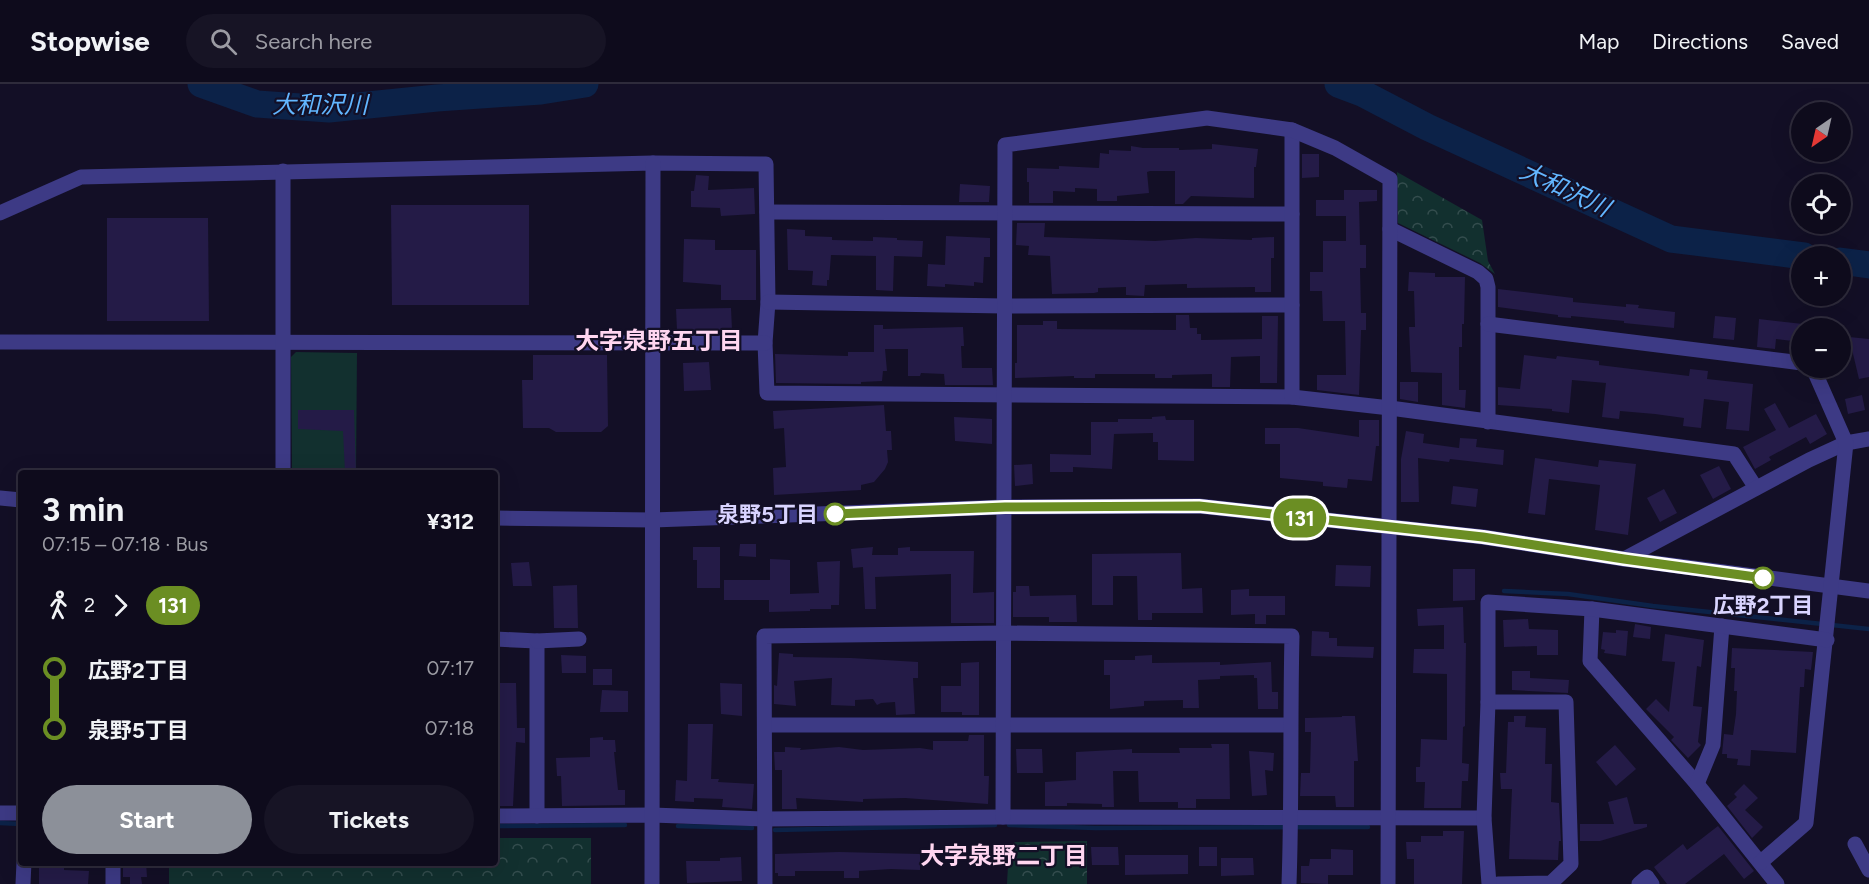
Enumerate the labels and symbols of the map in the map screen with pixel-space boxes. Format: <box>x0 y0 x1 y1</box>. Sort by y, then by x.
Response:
water label: 大和沢川 <box>272 90 371 119</box>
north arrow <box>1791 102 1851 162</box>
water label: 大和沢川 <box>1515 156 1617 224</box>
district label: 大字泉野五丁目 <box>575 326 743 355</box>
line badge: 131 <box>1266 498 1334 538</box>
place label: 泉野5丁目 <box>717 501 818 528</box>
marker: 泉野5丁目 <box>824 503 846 525</box>
marker: 広野2丁目 <box>1752 567 1774 589</box>
place label: 広野2丁目 <box>1713 592 1813 619</box>
district label: 大字泉野二丁目 <box>920 841 1088 870</box>

